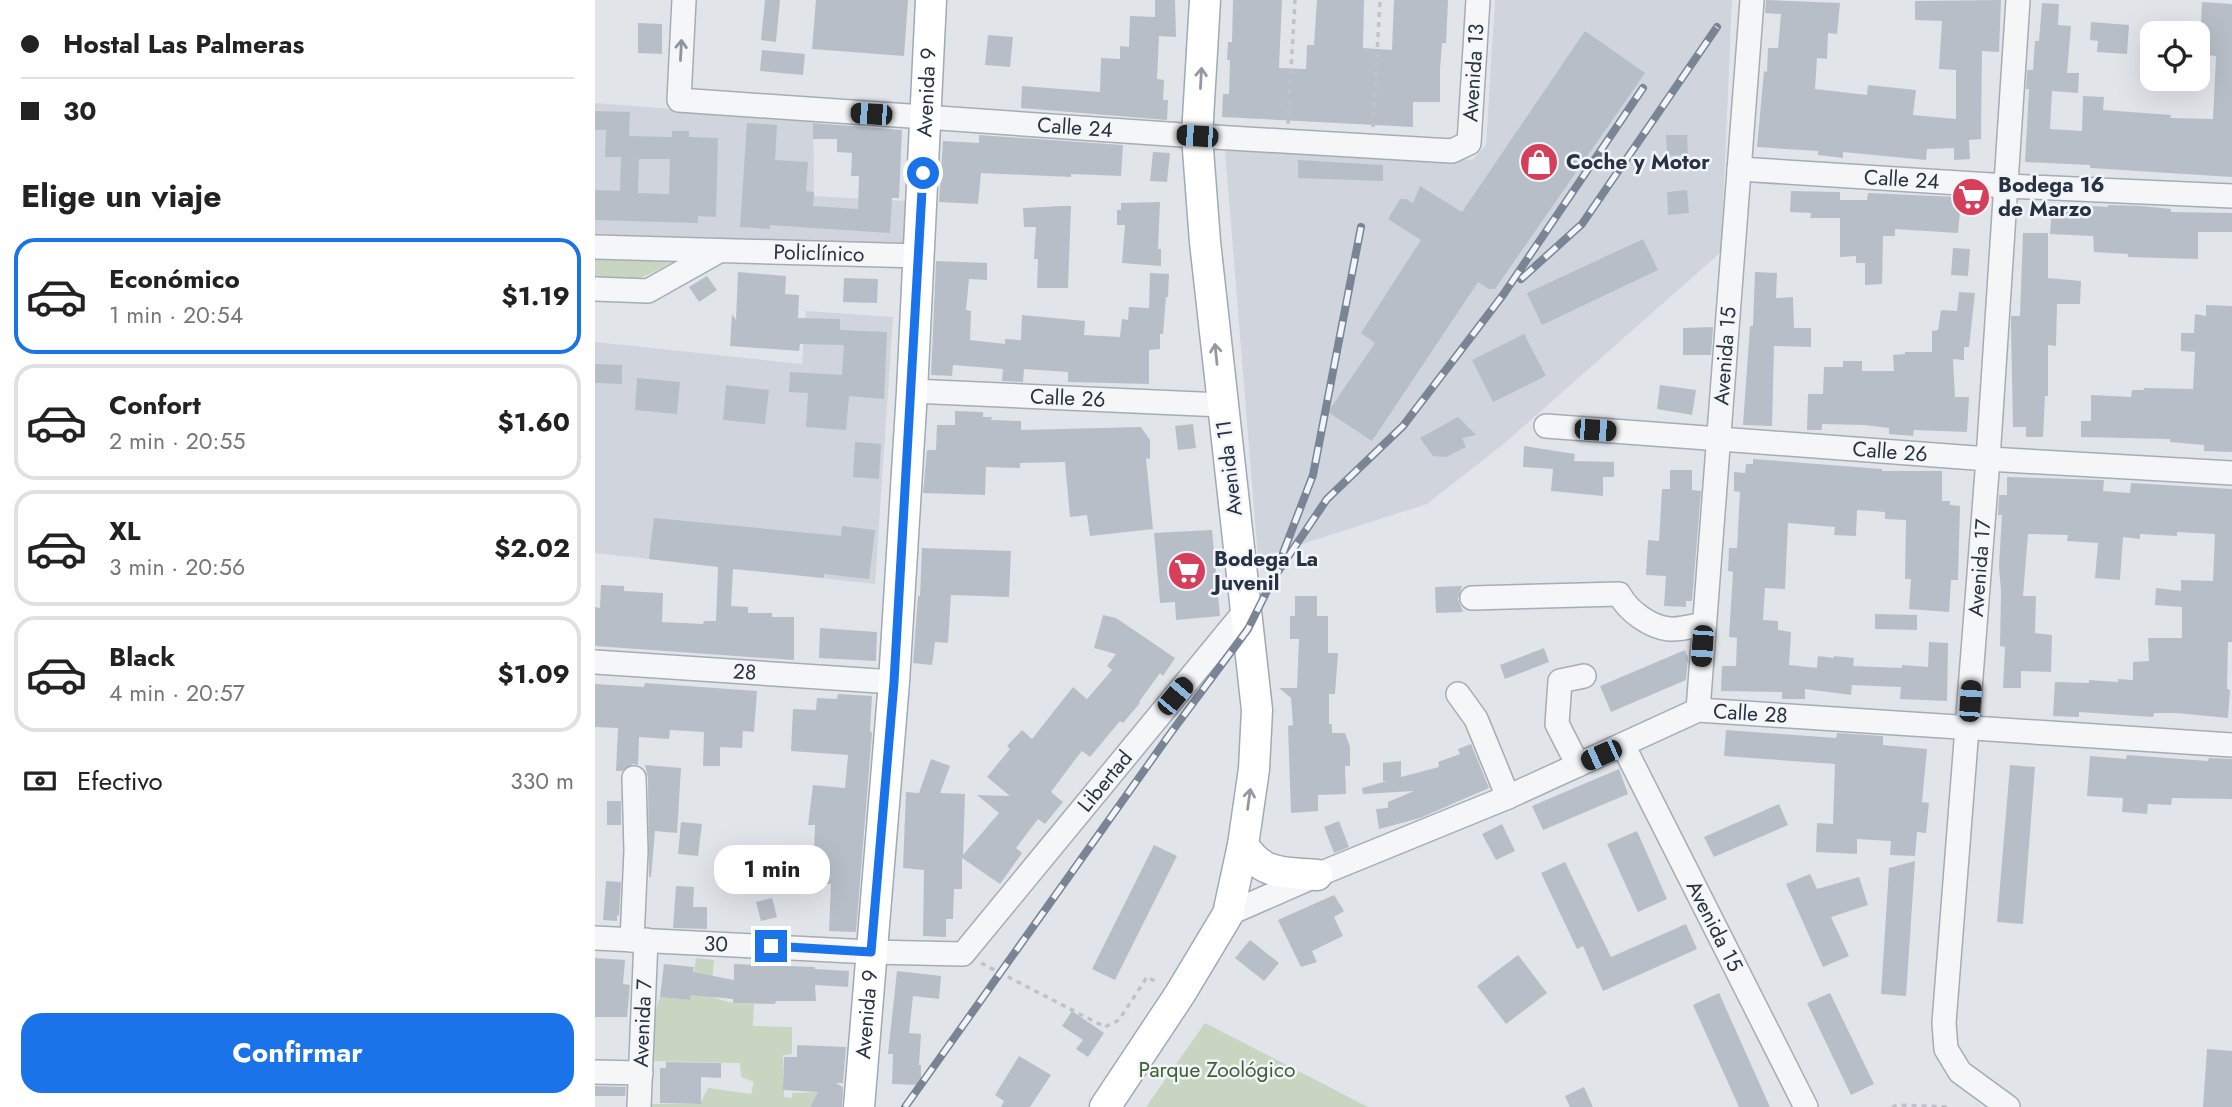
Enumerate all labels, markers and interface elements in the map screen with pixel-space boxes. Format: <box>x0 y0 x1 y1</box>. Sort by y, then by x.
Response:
map controls <box>2140 21 2210 91</box>
button: locate <box>2140 21 2210 91</box>
street label: Avenida 13 <box>1455 23 1491 123</box>
text: Hostal Las Palmeras <box>63 25 304 63</box>
one-way arrow <box>675 39 688 62</box>
street label: Avenida 9 <box>909 47 944 138</box>
one-way arrow <box>1194 67 1207 90</box>
text: 30 <box>63 92 96 130</box>
car <box>850 102 893 126</box>
street label: Calle 24 <box>1036 110 1114 145</box>
car <box>1176 124 1219 148</box>
shop icon: Coche y Motor <box>1518 141 1560 183</box>
place label: Coche y Motor <box>1566 147 1710 177</box>
route start <box>907 157 939 189</box>
street label: Calle 24 <box>1863 162 1940 197</box>
place label: Bodega 16 de Marzo <box>1998 170 2105 224</box>
text: Elige un viaje <box>21 173 222 219</box>
supermarket icon: Bodega 16 de Marzo <box>1950 176 1992 218</box>
street label: Policlínico <box>773 237 865 269</box>
text: Económico <box>109 260 240 298</box>
icon: car <box>25 265 88 328</box>
text: $1.19 <box>502 277 570 315</box>
text: 1 min · 20:54 <box>109 298 243 332</box>
street label: Avenida 15 <box>1706 306 1744 406</box>
one-way arrow <box>1210 343 1223 366</box>
street label: Calle 26 <box>1030 381 1106 415</box>
text: Confort <box>109 386 201 424</box>
icon: car <box>25 391 88 454</box>
text: $1.60 <box>498 403 570 441</box>
street label: Avenida 11 <box>1208 418 1250 518</box>
car <box>1574 418 1617 442</box>
text: 2 min · 20:55 <box>109 424 245 458</box>
street label: Calle 26 <box>1851 434 1929 469</box>
text: XL <box>109 512 141 550</box>
icon: car <box>25 517 88 580</box>
street label: Avenida 17 <box>1961 518 1998 618</box>
text: $2.02 <box>494 529 570 567</box>
place label: Bodega La Juvenil <box>1210 544 1318 598</box>
text: 3 min · 20:56 <box>109 550 245 584</box>
supermarket icon: Bodega La Juvenil <box>1166 550 1208 592</box>
car <box>1691 624 1714 668</box>
text: Black <box>109 638 175 676</box>
icon: car <box>25 643 88 706</box>
text: $1.09 <box>498 655 570 693</box>
street label: 28 <box>732 656 757 688</box>
car <box>1154 673 1197 719</box>
text: 4 min · 20:57 <box>109 676 245 710</box>
car <box>1959 679 1982 723</box>
street label: Calle 28 <box>1712 696 1789 731</box>
car <box>1578 737 1625 773</box>
street label: Libertad <box>1071 744 1140 819</box>
icon: cash <box>21 762 59 800</box>
text: Efectivo <box>77 762 163 800</box>
text: 330 m <box>510 764 574 798</box>
one-way arrow <box>1243 788 1256 811</box>
callout: 1 min <box>713 844 829 894</box>
text: 1 min <box>743 852 801 886</box>
street label: Avenida 15 <box>1679 875 1750 977</box>
street label: 30 <box>703 929 729 960</box>
route end <box>755 930 787 962</box>
street label: Avenida 9 <box>848 968 885 1060</box>
street label: Avenida 7 <box>626 978 659 1068</box>
button: Confirmar <box>21 1013 574 1093</box>
park label: Parque Zoológico <box>1139 1055 1295 1085</box>

